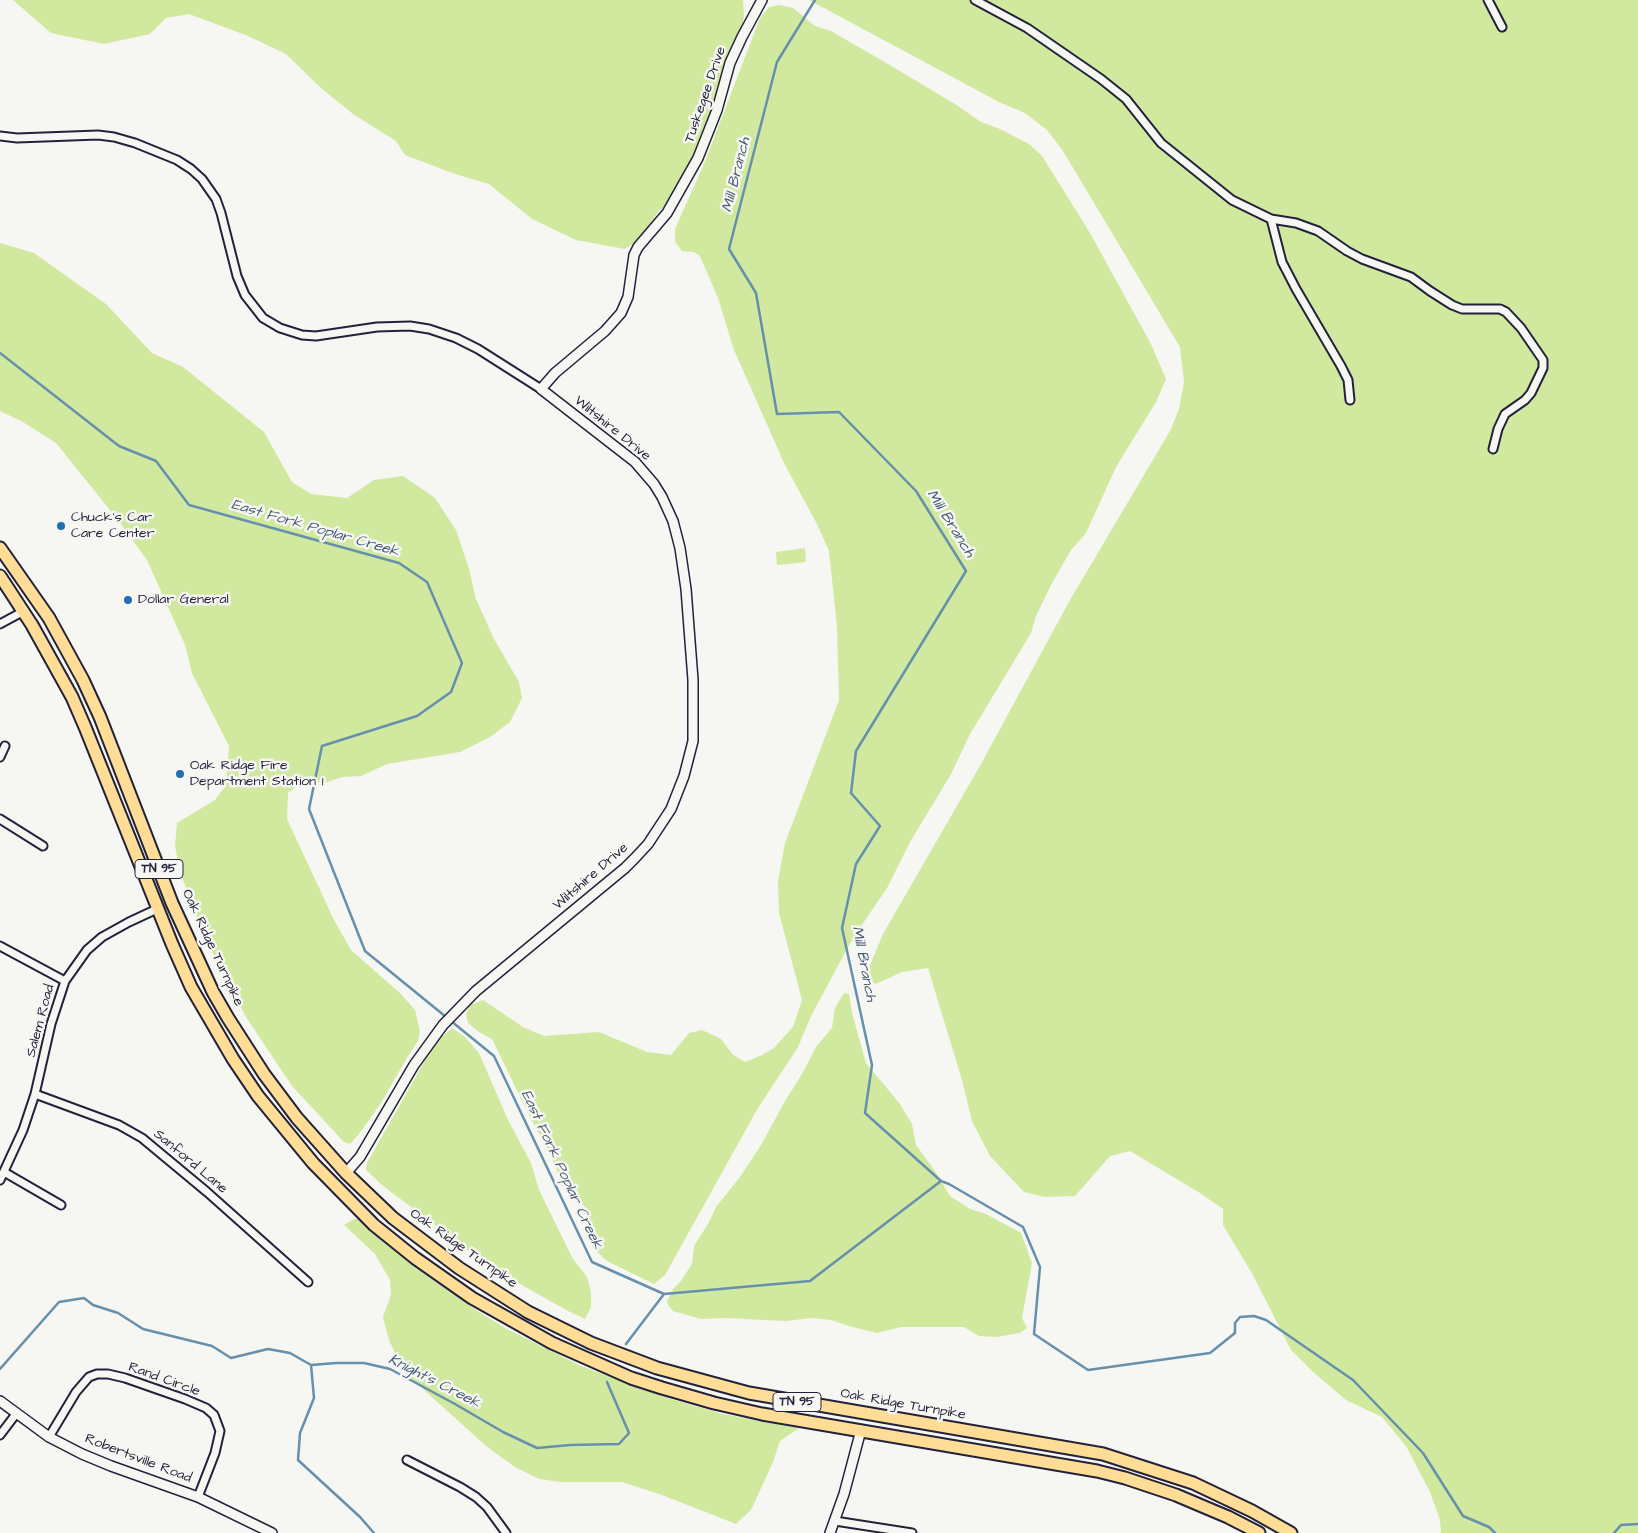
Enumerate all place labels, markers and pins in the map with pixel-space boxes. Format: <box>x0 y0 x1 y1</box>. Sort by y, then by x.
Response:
place label: Chuck's Car Care Center <box>71 510 154 542</box>
marker: Chuck's Car Care Center <box>55 520 67 532</box>
place label: Dollar General <box>138 592 229 608</box>
marker: Dollar General <box>122 594 134 606</box>
place label: Oak Ridge Fire Department Station 1 <box>190 758 324 790</box>
marker: Oak Ridge Fire Department Station 1 <box>174 768 186 780</box>

